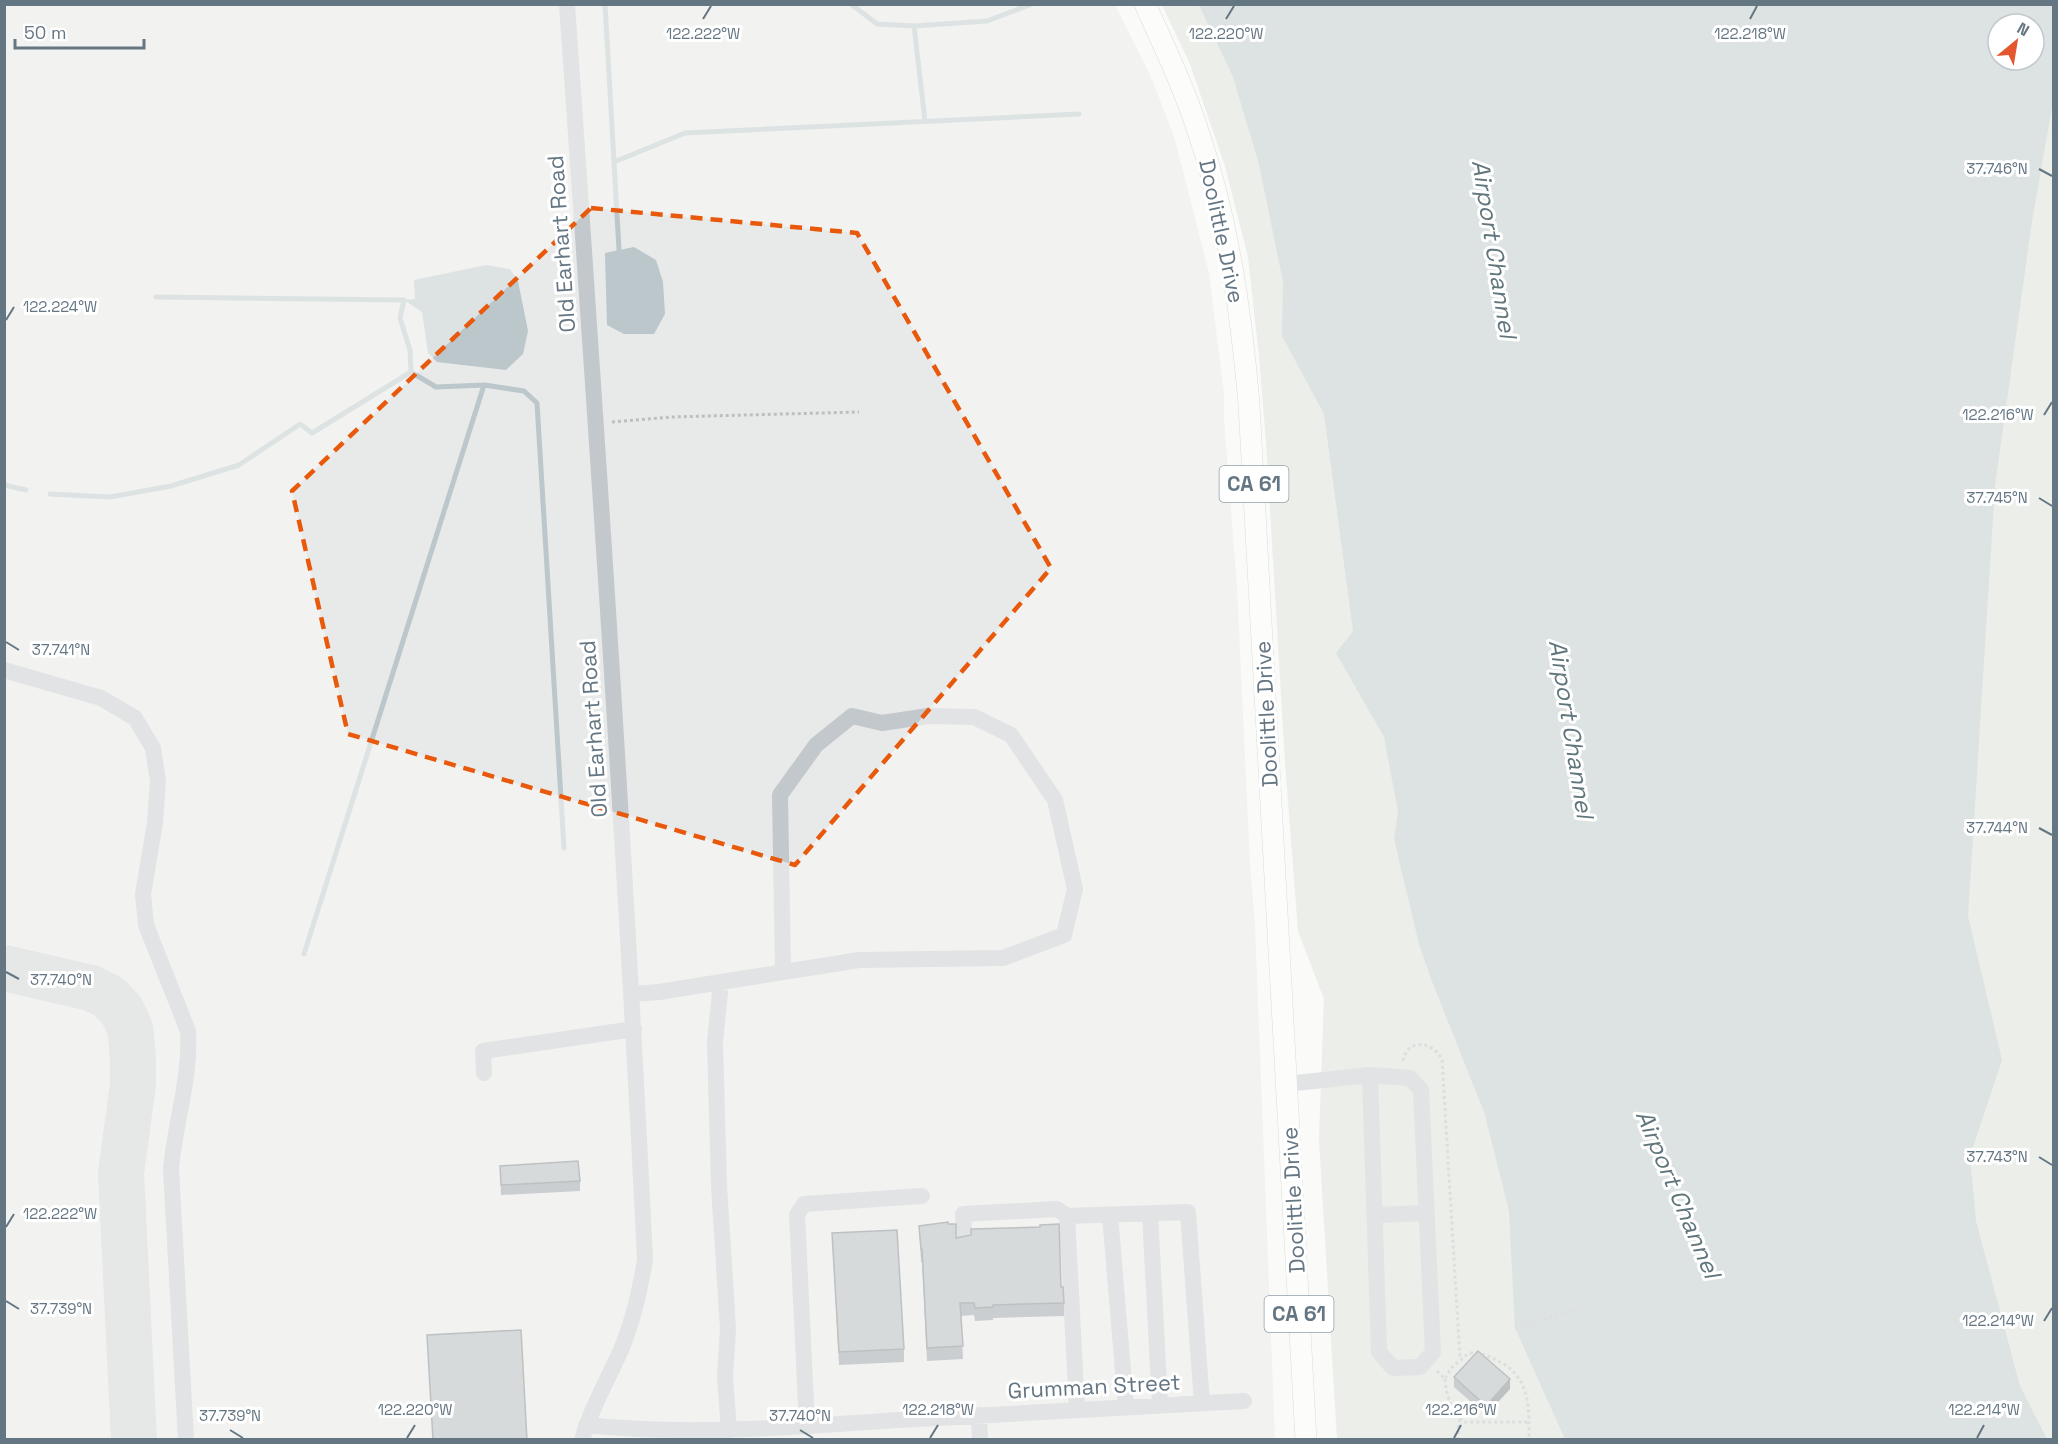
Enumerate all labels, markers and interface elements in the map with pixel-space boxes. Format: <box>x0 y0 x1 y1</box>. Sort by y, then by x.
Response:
scale bar <box>15 12 144 50</box>
north arrow <box>1986 12 2046 72</box>
text: N <box>2013 18 2033 41</box>
text: 50 m <box>24 21 66 44</box>
text: 122.222°W <box>666 24 740 43</box>
text: 122.220°W <box>1189 24 1263 43</box>
text: 122.218°W <box>1714 24 1786 43</box>
street label: Old Earhart Road <box>541 155 581 333</box>
street label: Doolittle Drive <box>1193 156 1251 306</box>
water label: Airport Channel <box>1465 158 1524 343</box>
text: 37.746°N <box>1966 159 2028 178</box>
text: 122.224°W <box>23 297 97 316</box>
text: 122.216°W <box>1962 405 2034 424</box>
road number: CA 61 <box>1220 466 1288 502</box>
text: 37.745°N <box>1966 488 2028 507</box>
water label: Airport Channel <box>1542 638 1601 823</box>
text: 37.741°N <box>32 640 90 659</box>
street label: Old Earhart Road <box>573 640 613 818</box>
street label: Doolittle Drive <box>1248 640 1284 788</box>
text: 37.744°N <box>1966 818 2028 837</box>
text: 37.740°N <box>30 970 92 989</box>
water label: Airport Channel <box>1629 1105 1729 1286</box>
street label: Doolittle Drive <box>1275 1126 1311 1274</box>
text: 37.743°N <box>1966 1147 2028 1166</box>
text: 122.222°W <box>23 1204 97 1223</box>
road number: CA 61 <box>1264 1296 1334 1332</box>
text: 37.739°N <box>30 1299 92 1318</box>
text: 122.214°W <box>1962 1311 2034 1330</box>
street label: Grumman Street <box>1007 1367 1181 1405</box>
text: 122.220°W <box>378 1400 452 1419</box>
text: 122.218°W <box>902 1400 974 1419</box>
text: 122.216°W <box>1425 1400 1497 1419</box>
text: 122.214°W <box>1948 1400 2020 1419</box>
text: 37.739°N <box>199 1406 261 1425</box>
text: 37.740°N <box>769 1406 831 1425</box>

